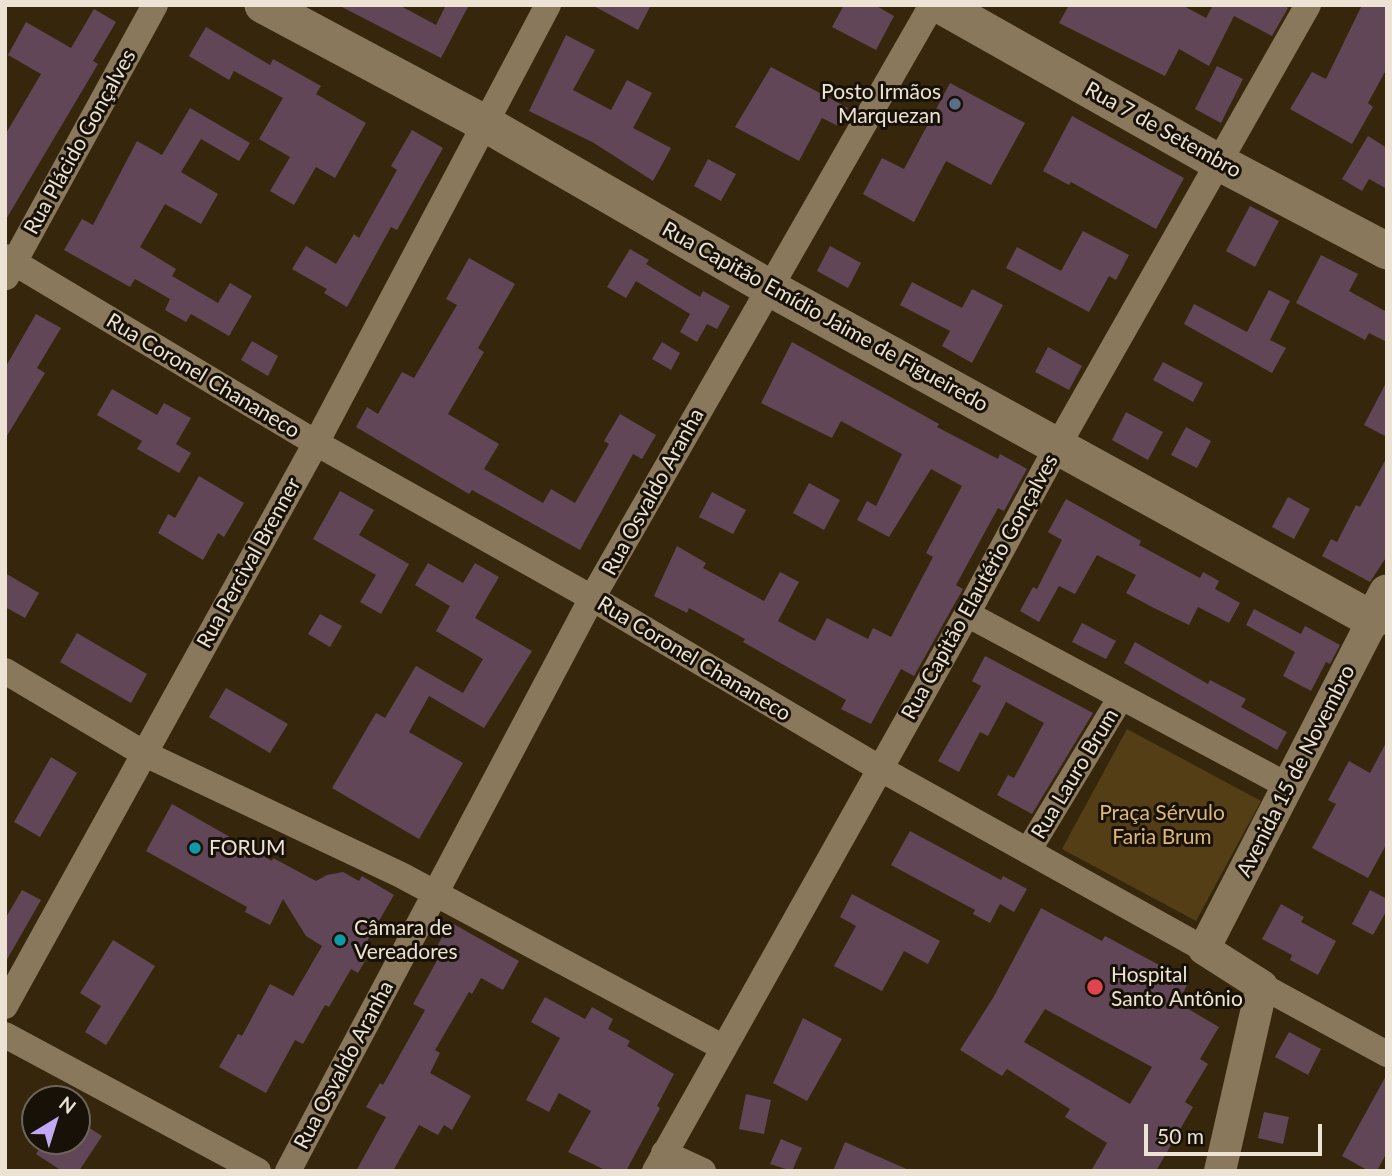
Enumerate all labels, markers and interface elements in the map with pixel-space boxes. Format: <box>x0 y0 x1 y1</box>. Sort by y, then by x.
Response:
street label: Rua Plácido Gonçalves <box>19 45 141 239</box>
street label: Rua 7 de Setembro <box>1080 77 1246 183</box>
place label: Posto Irmãos Marquezan <box>821 79 941 129</box>
marker: Posto Irmãos Marquezan <box>947 96 963 112</box>
street label: Rua Capitão Emídio Jaime de Figueiredo <box>658 217 992 417</box>
street label: Rua Coronel Chananeco <box>102 308 304 444</box>
street label: Rua Osvaldo Aranha <box>597 404 709 580</box>
street label: Rua Capitão Elautério Gonçalves <box>896 450 1064 724</box>
street label: Rua Percival Brenner <box>192 473 306 653</box>
street label: Rua Coronel Chananeco <box>593 591 795 727</box>
street label: Avenida 15 de Novembro <box>1232 661 1360 881</box>
street label: Rua Lauro Brum <box>1026 704 1124 844</box>
park label: Praça Sérvulo Faria Brum <box>1099 800 1225 850</box>
place label: FORUM <box>209 835 286 861</box>
marker: FORUM <box>187 840 203 856</box>
place label: Câmara de Vereadores <box>354 915 458 965</box>
marker: Câmara de Vereadores <box>332 932 348 948</box>
place label: Hospital Santo Antônio <box>1111 962 1243 1012</box>
street label: Rua Osvaldo Aranha <box>289 977 399 1153</box>
marker: Hospital Santo Antônio <box>1085 977 1105 997</box>
north arrow <box>21 1085 91 1155</box>
text: N <box>55 1091 81 1118</box>
scale bar <box>1147 1110 1326 1154</box>
text: 50 m <box>1157 1123 1204 1148</box>

